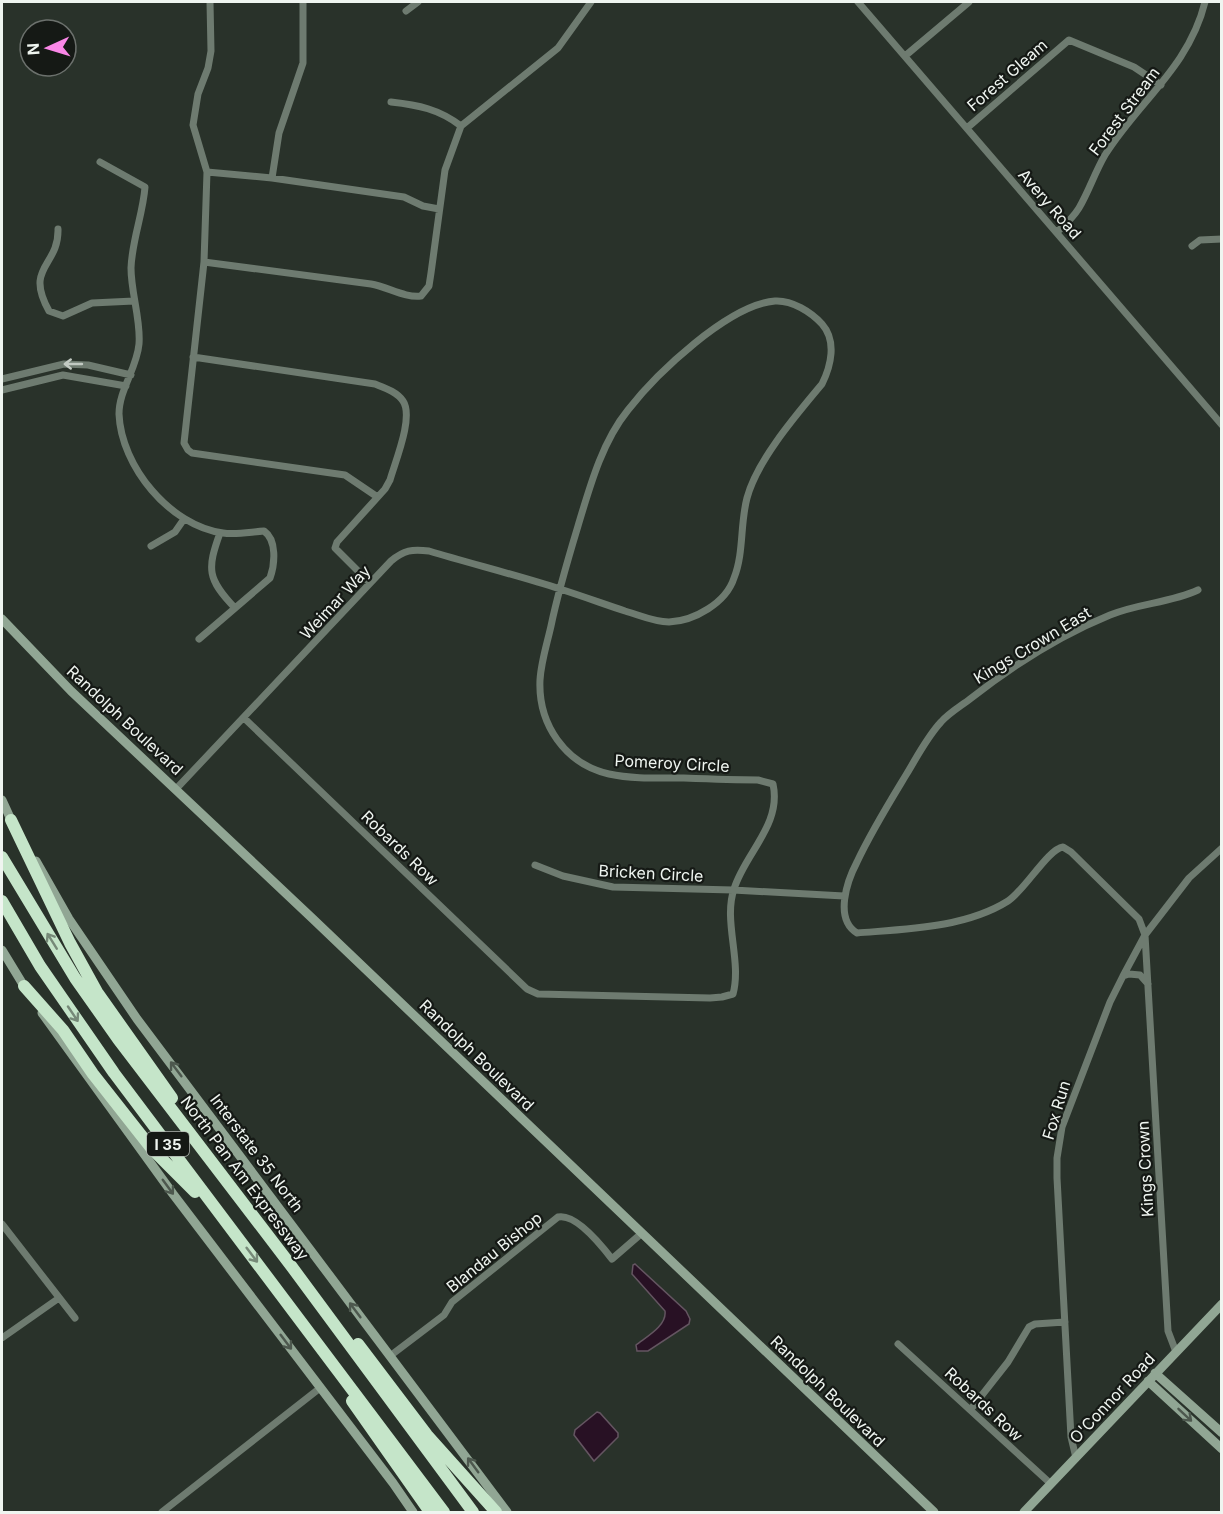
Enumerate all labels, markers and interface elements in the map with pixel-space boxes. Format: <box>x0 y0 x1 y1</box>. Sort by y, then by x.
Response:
north arrow <box>18 18 78 78</box>
street label: Forest Gleam <box>963 35 1051 115</box>
text: N <box>23 42 43 56</box>
street label: Forest Stream <box>1084 63 1164 159</box>
street label: Avery Road <box>1014 165 1086 243</box>
one-way arrow <box>64 358 84 370</box>
street label: Weimar Way <box>296 561 375 643</box>
street label: Kings Crown East <box>970 602 1094 688</box>
street label: Randolph Boulevard <box>63 661 187 779</box>
street label: Pomeroy Circle <box>614 750 730 776</box>
street label: Robards Row <box>357 806 443 890</box>
street label: Bricken Circle <box>598 860 704 886</box>
one-way arrow <box>46 933 58 950</box>
street label: Randolph Boulevard <box>416 995 538 1115</box>
one-way arrow <box>67 1006 79 1022</box>
one-way arrow <box>169 1062 182 1078</box>
street label: Fox Run <box>1038 1078 1074 1142</box>
street label: Interstate 35 North <box>206 1090 308 1216</box>
street label: North Pan Am Expressway <box>177 1092 313 1264</box>
street label: Kings Crown <box>1132 1120 1158 1218</box>
road number: I 35 <box>147 1132 189 1156</box>
one-way arrow <box>161 1179 174 1195</box>
street label: Blandau Bishop <box>442 1207 546 1297</box>
one-way arrow <box>246 1247 258 1263</box>
one-way arrow <box>349 1302 362 1318</box>
street label: Randolph Boulevard <box>767 1331 889 1451</box>
one-way arrow <box>279 1334 292 1350</box>
street label: O'Connor Road <box>1065 1349 1159 1447</box>
street label: Robards Row <box>941 1363 1027 1445</box>
one-way arrow <box>1177 1408 1192 1422</box>
one-way arrow <box>466 1458 479 1474</box>

